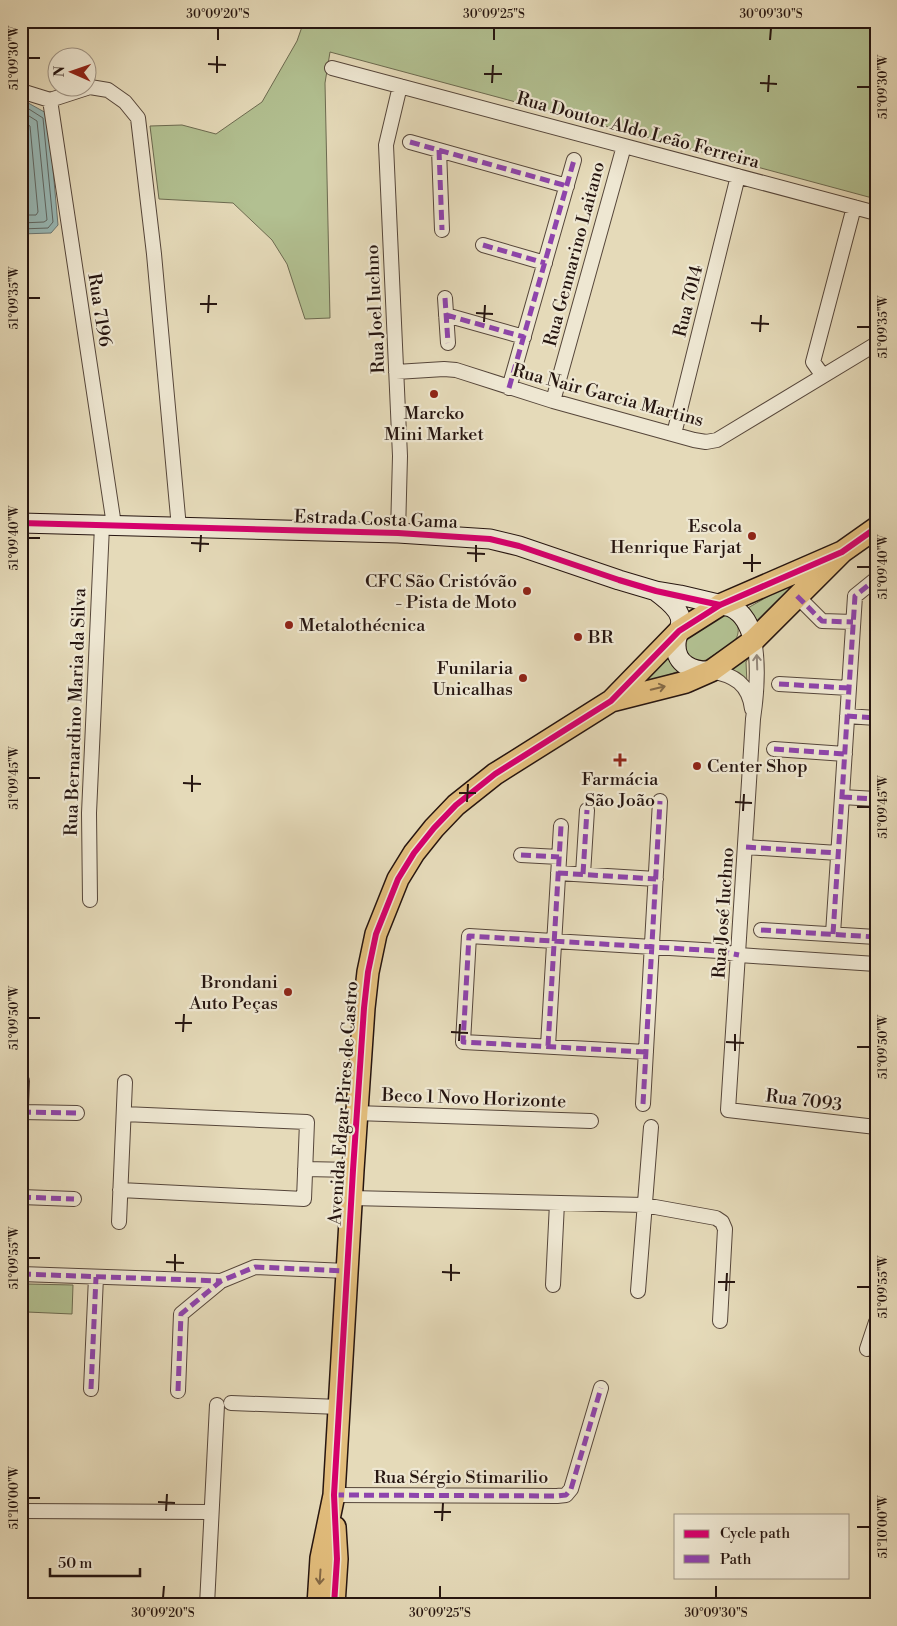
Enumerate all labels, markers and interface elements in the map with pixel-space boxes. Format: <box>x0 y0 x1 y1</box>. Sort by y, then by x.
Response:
text: 30°09'20"S <box>186 7 250 22</box>
text: 30°09'25"S <box>463 7 525 22</box>
text: 30°09'30"S <box>739 7 803 22</box>
text: 51°09'30"W <box>7 25 22 90</box>
north arrow <box>48 48 98 98</box>
text: 51°09'30"W <box>876 54 891 119</box>
text: N <box>51 66 69 77</box>
street label: Rua Doutor Aldo Leão Ferreira <box>514 87 763 174</box>
street label: Rua Gennarino Laitano <box>539 159 610 349</box>
street label: Rua Joel Iuchno <box>361 244 390 374</box>
street label: Rua 7014 <box>668 263 709 339</box>
text: 51°09'35"W <box>7 265 22 329</box>
street label: Rua 7196 <box>82 272 117 349</box>
text: 51°09'35"W <box>876 294 891 358</box>
street label: Rua Nair Garcia Martins <box>510 359 706 432</box>
marker: Marcko Mini Market <box>428 388 440 400</box>
place label: Marcko Mini Market <box>384 402 484 446</box>
text: 51°09'40"W <box>7 504 22 570</box>
street label: Estrada Costa Gama <box>294 505 459 534</box>
place label: Escola Henrique Farjat <box>610 515 743 559</box>
marker: Escola Henrique Farjat <box>746 530 758 542</box>
text: 51°09'40"W <box>876 533 891 599</box>
place label: CFC São Cristóvão - Pista de Moto <box>365 570 517 614</box>
marker: CFC São Cristóvão - Pista de Moto <box>521 585 533 597</box>
street label: Rua Bernardino Maria da Silva <box>60 587 91 836</box>
place label: Metalothécnica <box>299 614 426 637</box>
marker: Metalothécnica <box>283 619 295 631</box>
place label: BR <box>587 626 614 649</box>
marker: BR <box>572 631 584 643</box>
one-way arrow <box>752 654 762 670</box>
place label: Funilaria Unicalhas <box>432 657 514 701</box>
marker: Funilaria Unicalhas <box>517 672 529 684</box>
one-way arrow <box>649 683 665 692</box>
text: 51°09'45"W <box>7 745 22 810</box>
marker: Farmácia São João <box>614 754 626 766</box>
place label: Center Shop <box>707 755 808 778</box>
marker: Center Shop <box>691 760 703 772</box>
place label: Farmácia São João <box>582 768 659 812</box>
text: 51°09'45"W <box>876 774 891 839</box>
street label: Rua José Iuchno <box>707 847 740 979</box>
place label: Brondani Auto Peças <box>188 971 278 1015</box>
street label: Avenida Edgar Pires de Castro <box>323 980 364 1227</box>
text: 51°09'50"W <box>7 985 22 1050</box>
marker: Brondani Auto Peças <box>282 986 294 998</box>
text: 51°09'50"W <box>876 1014 891 1079</box>
street label: Beco 1 Novo Horizonte <box>380 1084 567 1113</box>
street label: Rua 7093 <box>764 1084 844 1117</box>
text: 51°09'55"W <box>7 1225 22 1289</box>
text: 51°09'55"W <box>876 1254 891 1318</box>
text: 51°10'00"W <box>7 1465 22 1530</box>
street label: Rua Sérgio Stimarilio <box>374 1466 548 1489</box>
text: 51°10'00"W <box>876 1494 891 1559</box>
legend <box>674 1514 850 1578</box>
text: Cycle path <box>720 1524 790 1543</box>
scale bar <box>50 1546 140 1578</box>
text: Path <box>720 1550 752 1569</box>
text: 50 m <box>58 1554 92 1573</box>
one-way arrow <box>316 1569 325 1585</box>
text: 30°09'20"S <box>131 1606 195 1621</box>
text: 30°09'25"S <box>409 1606 471 1621</box>
text: 30°09'30"S <box>684 1606 748 1621</box>

